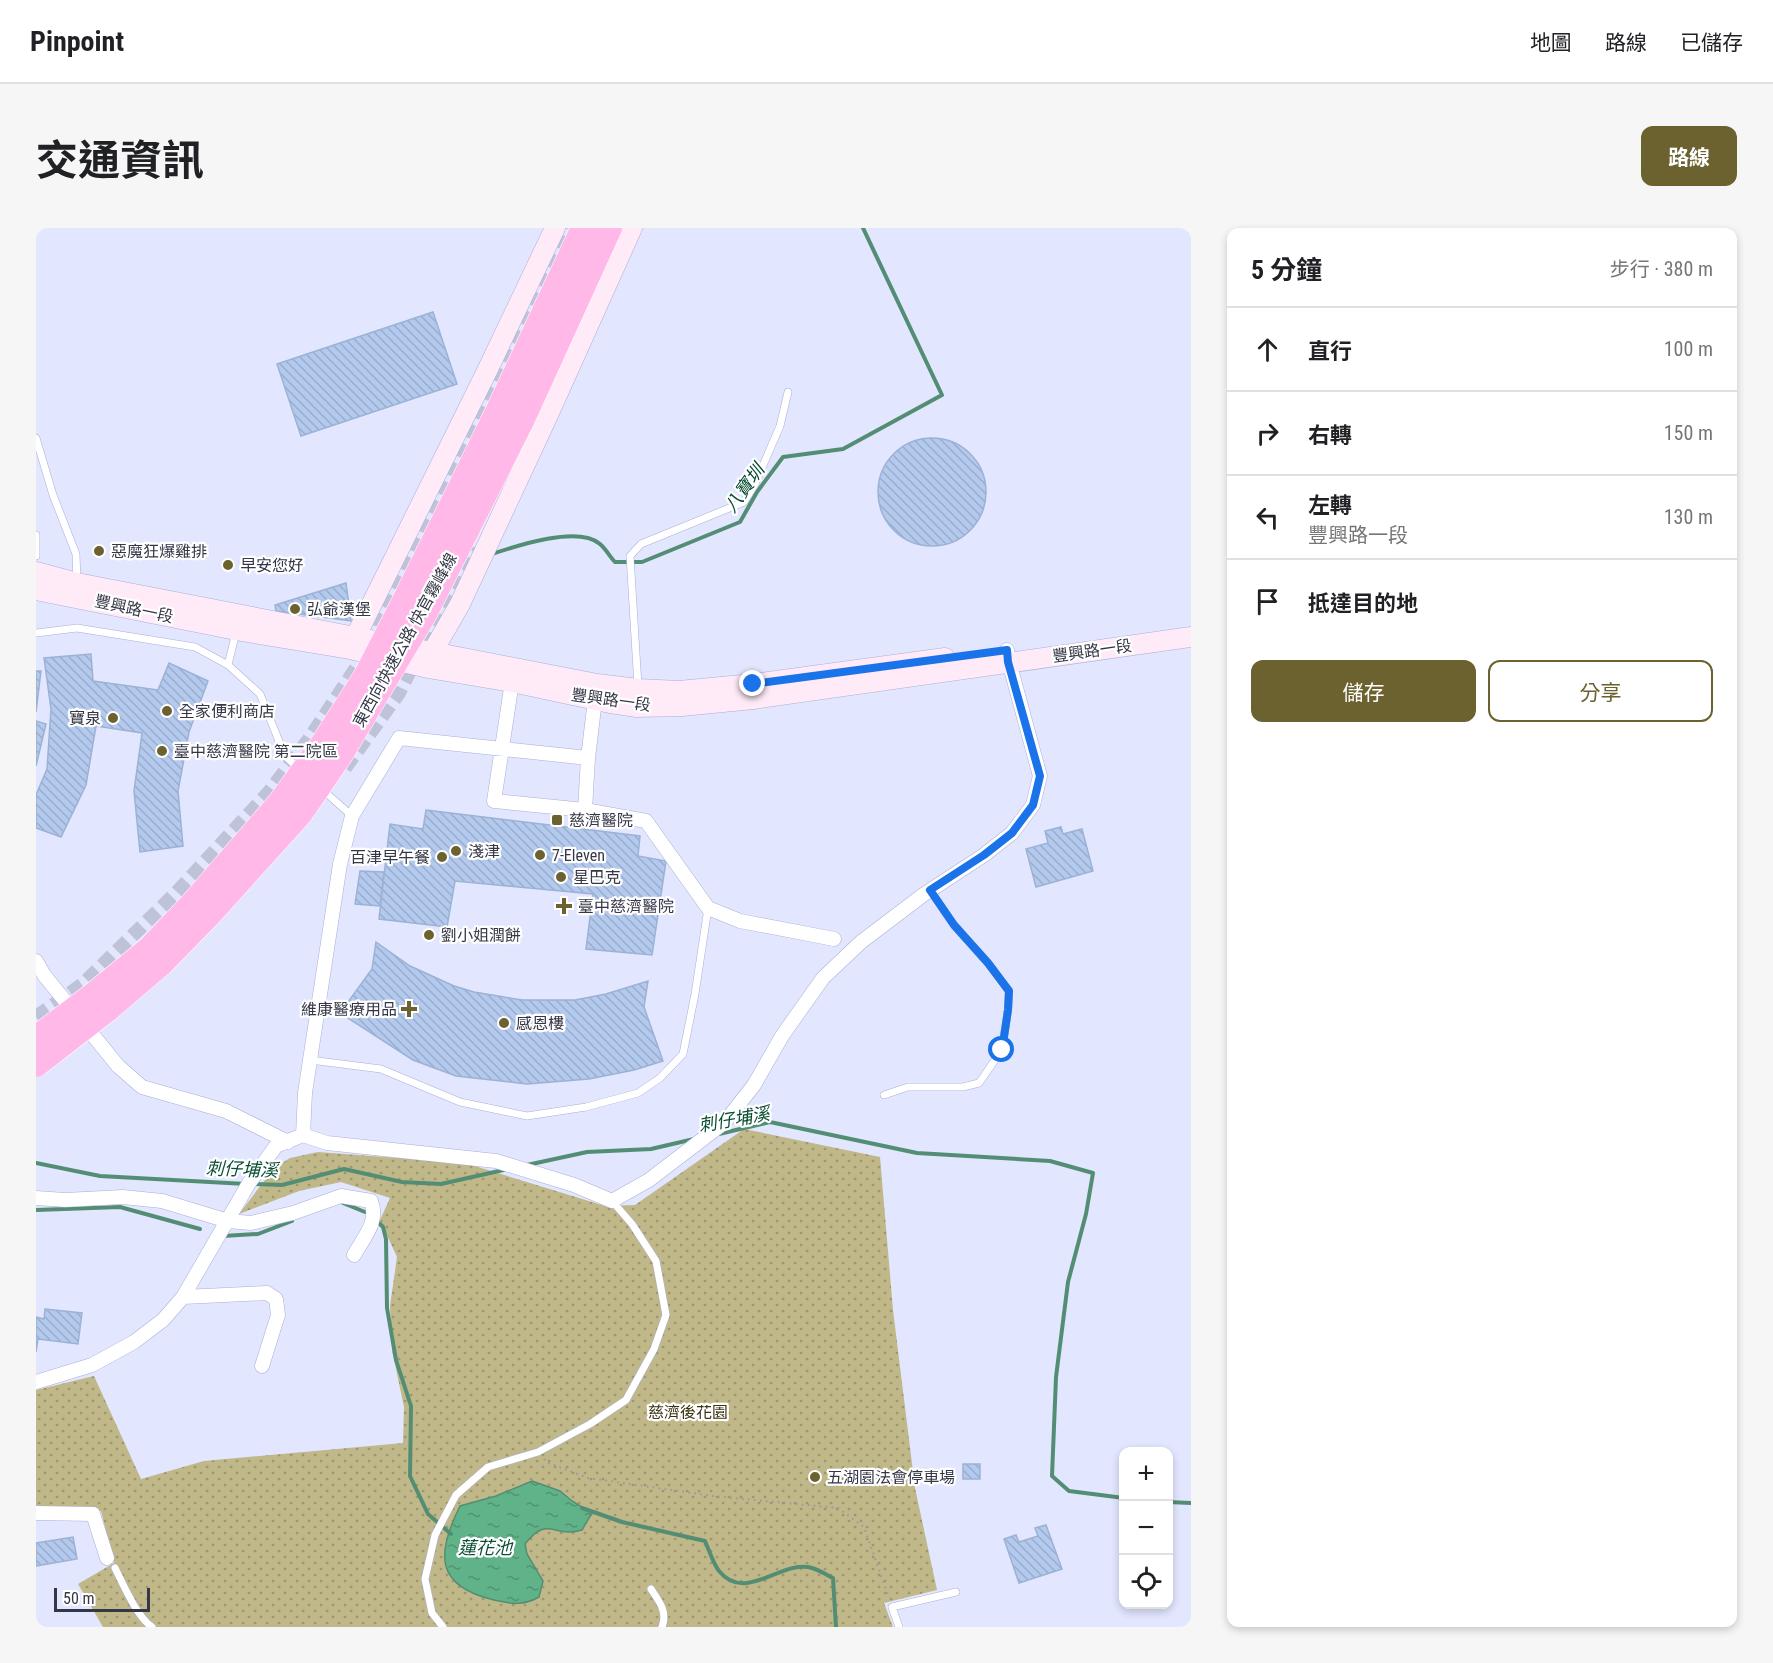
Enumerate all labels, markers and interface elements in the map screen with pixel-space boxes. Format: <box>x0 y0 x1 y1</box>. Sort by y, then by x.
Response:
text: Pinpoint <box>30 25 124 58</box>
text: 地圖 <box>1530 31 1572 55</box>
text: 路線 <box>1605 31 1647 55</box>
text: 已儲存 <box>1680 31 1743 55</box>
button: 路線 <box>1641 126 1737 186</box>
text: 交通資訊 <box>36 136 204 185</box>
text: 5 分鐘 <box>1251 255 1322 285</box>
text: 步行 · 380 m <box>1610 257 1713 281</box>
icon: ahead <box>1251 333 1284 366</box>
text: 100 m <box>1664 337 1713 361</box>
text: 直行 <box>1308 339 1352 364</box>
icon: right <box>1251 417 1284 450</box>
text: 150 m <box>1664 421 1713 445</box>
text: 右轉 <box>1308 423 1352 448</box>
water label: 八寶圳 <box>720 458 770 516</box>
text: 左轉 <box>1308 493 1352 518</box>
icon: left <box>1251 501 1284 534</box>
text: 130 m <box>1664 505 1713 529</box>
text: 豐興路一段 <box>1308 523 1408 547</box>
place label: 惡魔狂爆雞排 <box>111 542 207 561</box>
marker: 惡魔狂爆雞排 <box>92 544 106 558</box>
street label: 東西向快速公路 快官霧峰線 <box>349 550 461 730</box>
place label: 早安您好 <box>240 556 304 575</box>
marker: 早安您好 <box>221 558 235 572</box>
icon: arrive <box>1251 585 1284 618</box>
street label: 豐興路一段 <box>93 591 175 627</box>
text: 抵達目的地 <box>1308 591 1418 616</box>
place label: 弘爺漢堡 <box>307 600 371 619</box>
marker: 弘爺漢堡 <box>288 602 302 616</box>
street label: 豐興路一段 <box>1051 636 1133 666</box>
button: 儲存 <box>1251 660 1476 722</box>
button: 分享 <box>1488 660 1713 722</box>
route end <box>739 670 765 696</box>
street label: 豐興路一段 <box>570 685 652 715</box>
place label: 全家便利商店 <box>179 702 275 721</box>
marker: 全家便利商店 <box>160 704 174 718</box>
place label: 寶泉 <box>69 709 101 728</box>
marker: 寶泉 <box>106 711 120 725</box>
place label: 臺中慈濟醫院 第二院區 <box>174 742 338 761</box>
marker: 臺中慈濟醫院 第二院區 <box>155 744 169 758</box>
place label: 慈濟醫院 <box>569 811 633 830</box>
marker: 慈濟醫院 <box>550 813 564 827</box>
place label: 淺津 <box>468 842 500 861</box>
marker: 淺津 <box>449 844 463 858</box>
place label: 7-Eleven <box>552 846 605 865</box>
place label: 百津早午餐 <box>350 848 430 867</box>
marker: 7-Eleven <box>533 848 547 862</box>
marker: 百津早午餐 <box>435 850 449 864</box>
place label: 星巴克 <box>573 868 621 887</box>
marker: 星巴克 <box>554 870 568 884</box>
marker: 臺中慈濟醫院 <box>555 897 573 915</box>
place label: 臺中慈濟醫院 <box>578 897 674 916</box>
place label: 劉小姐潤餅 <box>441 926 521 945</box>
marker: 劉小姐潤餅 <box>422 928 436 942</box>
place label: 維康醫療用品 <box>301 1000 397 1019</box>
marker: 維康醫療用品 <box>402 1002 416 1016</box>
place label: 感恩樓 <box>516 1014 564 1033</box>
marker: 感恩樓 <box>497 1016 511 1030</box>
route start <box>988 1036 1014 1062</box>
water label: 刺仔埔溪 <box>697 1102 774 1136</box>
water label: 刺仔埔溪 <box>206 1157 281 1181</box>
park label: 慈濟後花園 <box>648 1403 728 1422</box>
map controls <box>1119 1447 1173 1609</box>
button: + <box>1119 1447 1173 1501</box>
place label: 五湖園法會停車場 <box>827 1468 955 1487</box>
marker: 五湖園法會停車場 <box>808 1470 822 1484</box>
button: − <box>1119 1501 1173 1555</box>
water label: 蓮花池 <box>458 1537 514 1558</box>
button: locate <box>1119 1555 1173 1609</box>
scale bar <box>54 1585 150 1612</box>
text: 50 m <box>63 1589 95 1608</box>

